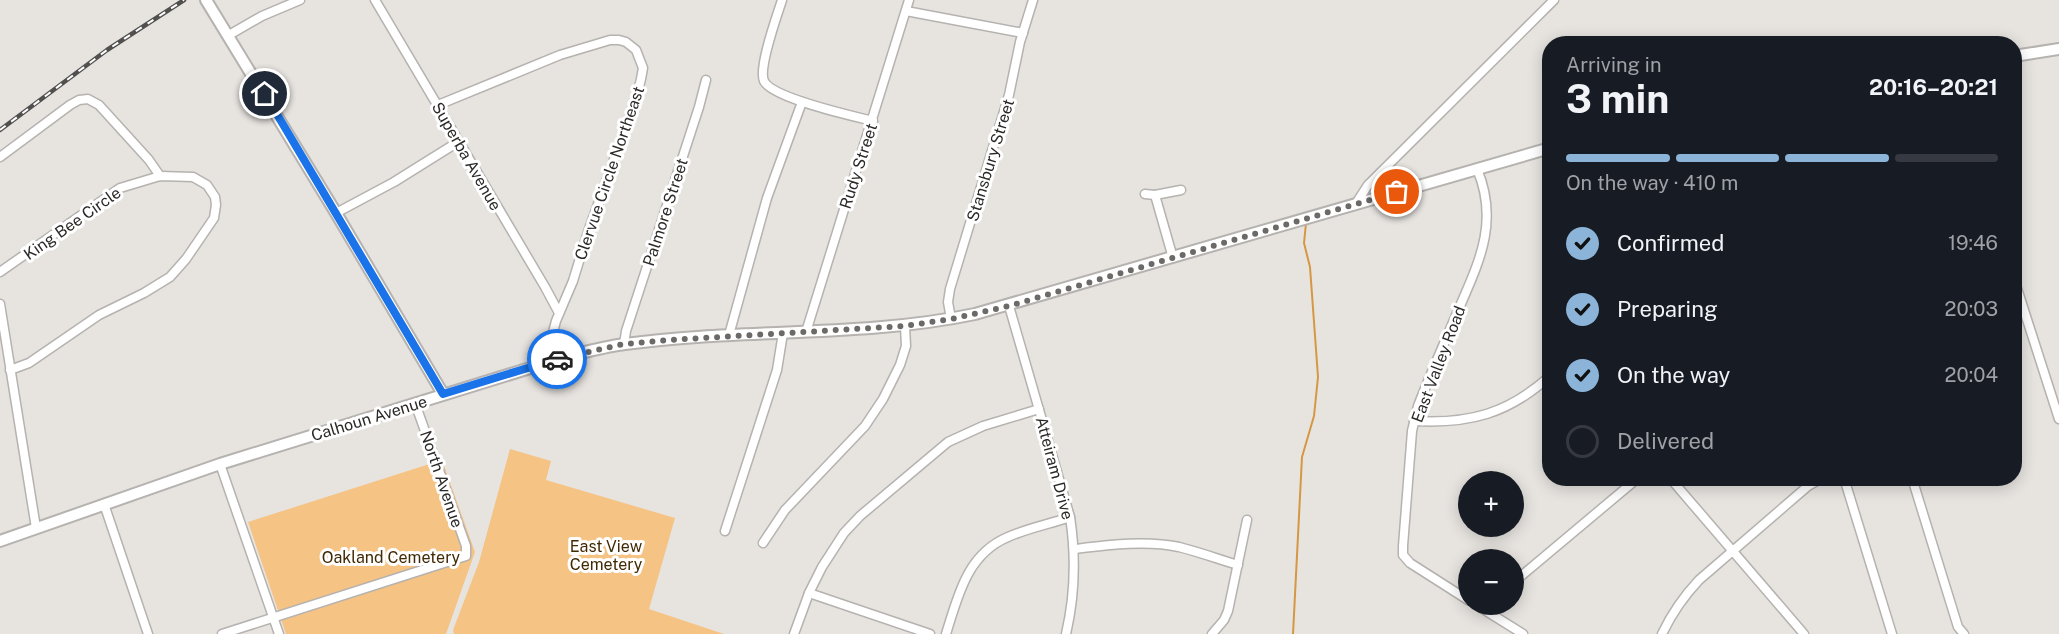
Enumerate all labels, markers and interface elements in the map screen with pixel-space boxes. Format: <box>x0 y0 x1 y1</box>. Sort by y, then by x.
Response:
text: Arriving in <box>1566 53 1661 77</box>
pin <box>239 68 290 119</box>
text: 20:16–20:21 <box>1869 74 1998 100</box>
text: 3 min <box>1566 76 1669 122</box>
icon: home <box>248 77 281 110</box>
street label: Clervue Circle Northeast <box>571 84 648 263</box>
street label: Stansbury Street <box>963 97 1018 224</box>
street label: Superba Avenue <box>428 99 505 214</box>
street label: Rudy Street <box>836 121 881 211</box>
street label: Palmore Street <box>639 156 692 268</box>
pin <box>1371 166 1422 217</box>
text: On the way · 410 m <box>1566 171 1738 195</box>
icon: bag <box>1380 175 1413 208</box>
street label: King Bee Circle <box>20 183 124 264</box>
icon: check <box>1566 227 1599 260</box>
text: Confirmed <box>1617 230 1724 256</box>
text: 19:46 <box>1948 231 1998 255</box>
icon: check <box>1566 293 1599 326</box>
text: Preparing <box>1617 296 1718 322</box>
text: 20:03 <box>1945 297 1998 321</box>
street label: East Valley Road <box>1407 303 1469 425</box>
courier <box>527 329 587 389</box>
icon: car <box>541 343 574 376</box>
icon: check <box>1566 359 1599 392</box>
text: On the way <box>1617 362 1730 388</box>
text: 20:04 <box>1945 363 1998 387</box>
street label: Calhoun Avenue <box>309 392 429 445</box>
street label: Atteiram Drive <box>1032 415 1077 522</box>
street label: North Avenue <box>416 428 467 530</box>
text: Delivered <box>1617 428 1714 454</box>
map controls <box>1458 471 1524 615</box>
button: + <box>1458 471 1524 537</box>
park label: East View Cemetery <box>570 537 643 574</box>
park label: Oakland Cemetery <box>322 548 461 567</box>
button: − <box>1458 549 1524 615</box>

